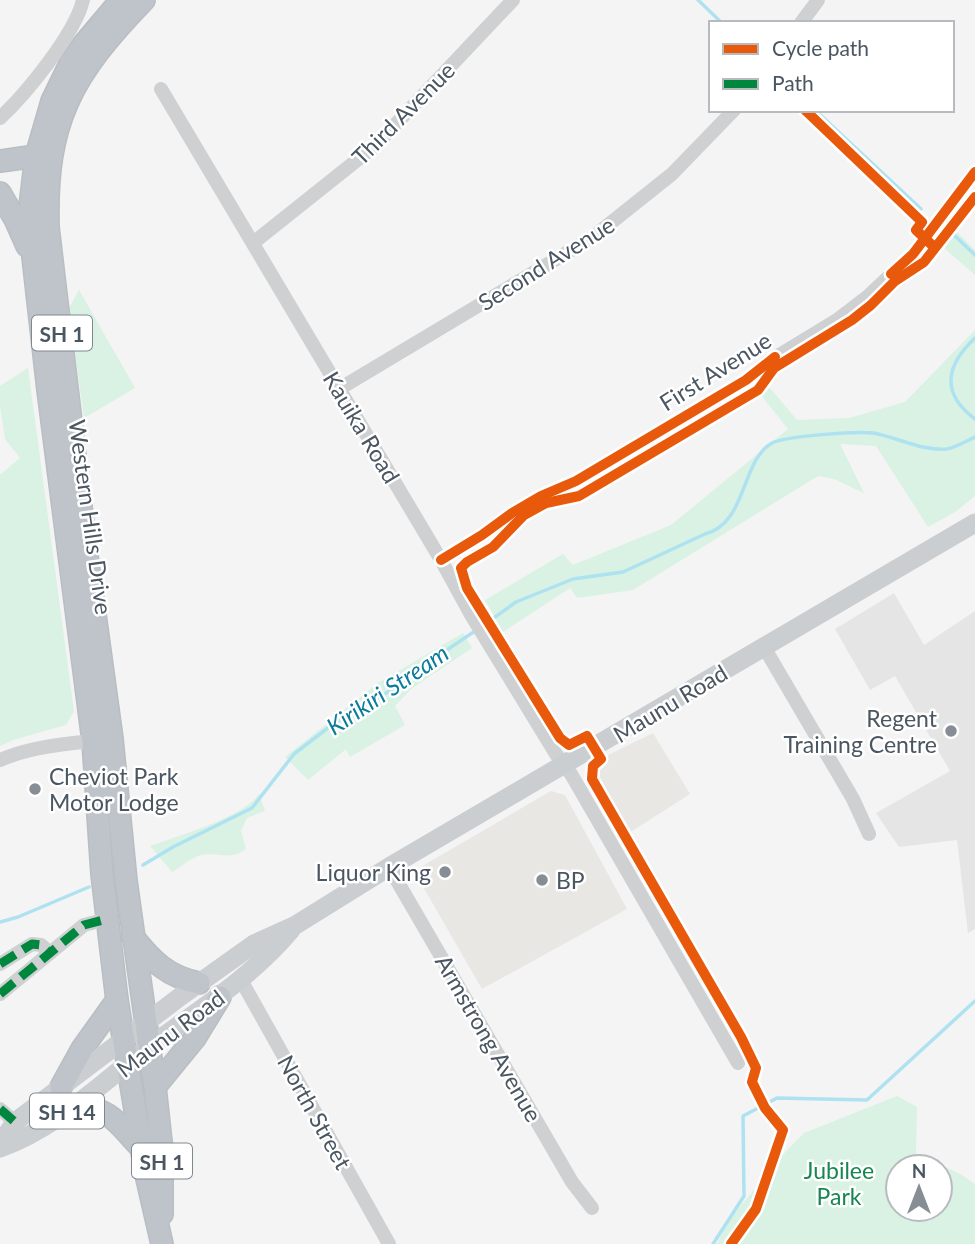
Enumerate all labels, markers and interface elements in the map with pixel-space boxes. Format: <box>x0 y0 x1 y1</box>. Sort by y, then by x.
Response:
legend <box>709 21 954 112</box>
text: Cycle path <box>772 35 869 60</box>
street label: Third Avenue <box>346 56 460 170</box>
text: Path <box>772 70 814 95</box>
street label: Second Avenue <box>473 210 619 316</box>
road number: SH 1 <box>32 316 92 350</box>
street label: First Avenue <box>654 326 776 416</box>
street label: Kauika Road <box>318 366 406 488</box>
street label: Western Hills Drive <box>63 418 119 616</box>
water label: Kirikiri Stream <box>320 638 454 740</box>
street label: Maunu Road <box>608 658 732 748</box>
place label: Regent Training Centre <box>784 704 938 758</box>
marker: Regent Training Centre <box>943 723 959 739</box>
place label: Cheviot Park Motor Lodge <box>49 762 179 816</box>
marker: Cheviot Park Motor Lodge <box>27 781 43 797</box>
place label: Liquor King <box>316 858 431 886</box>
marker: Liquor King <box>437 864 453 880</box>
place label: BP <box>556 866 585 894</box>
marker: BP <box>534 872 550 888</box>
street label: Armstrong Avenue <box>430 950 548 1126</box>
street label: Maunu Road <box>111 983 229 1083</box>
street label: North Street <box>272 1050 358 1175</box>
road number: SH 14 <box>30 1094 104 1128</box>
road number: SH 1 <box>132 1144 192 1178</box>
north arrow <box>884 1153 954 1223</box>
park label: Jubilee Park <box>804 1156 874 1210</box>
text: N <box>912 1159 926 1182</box>

